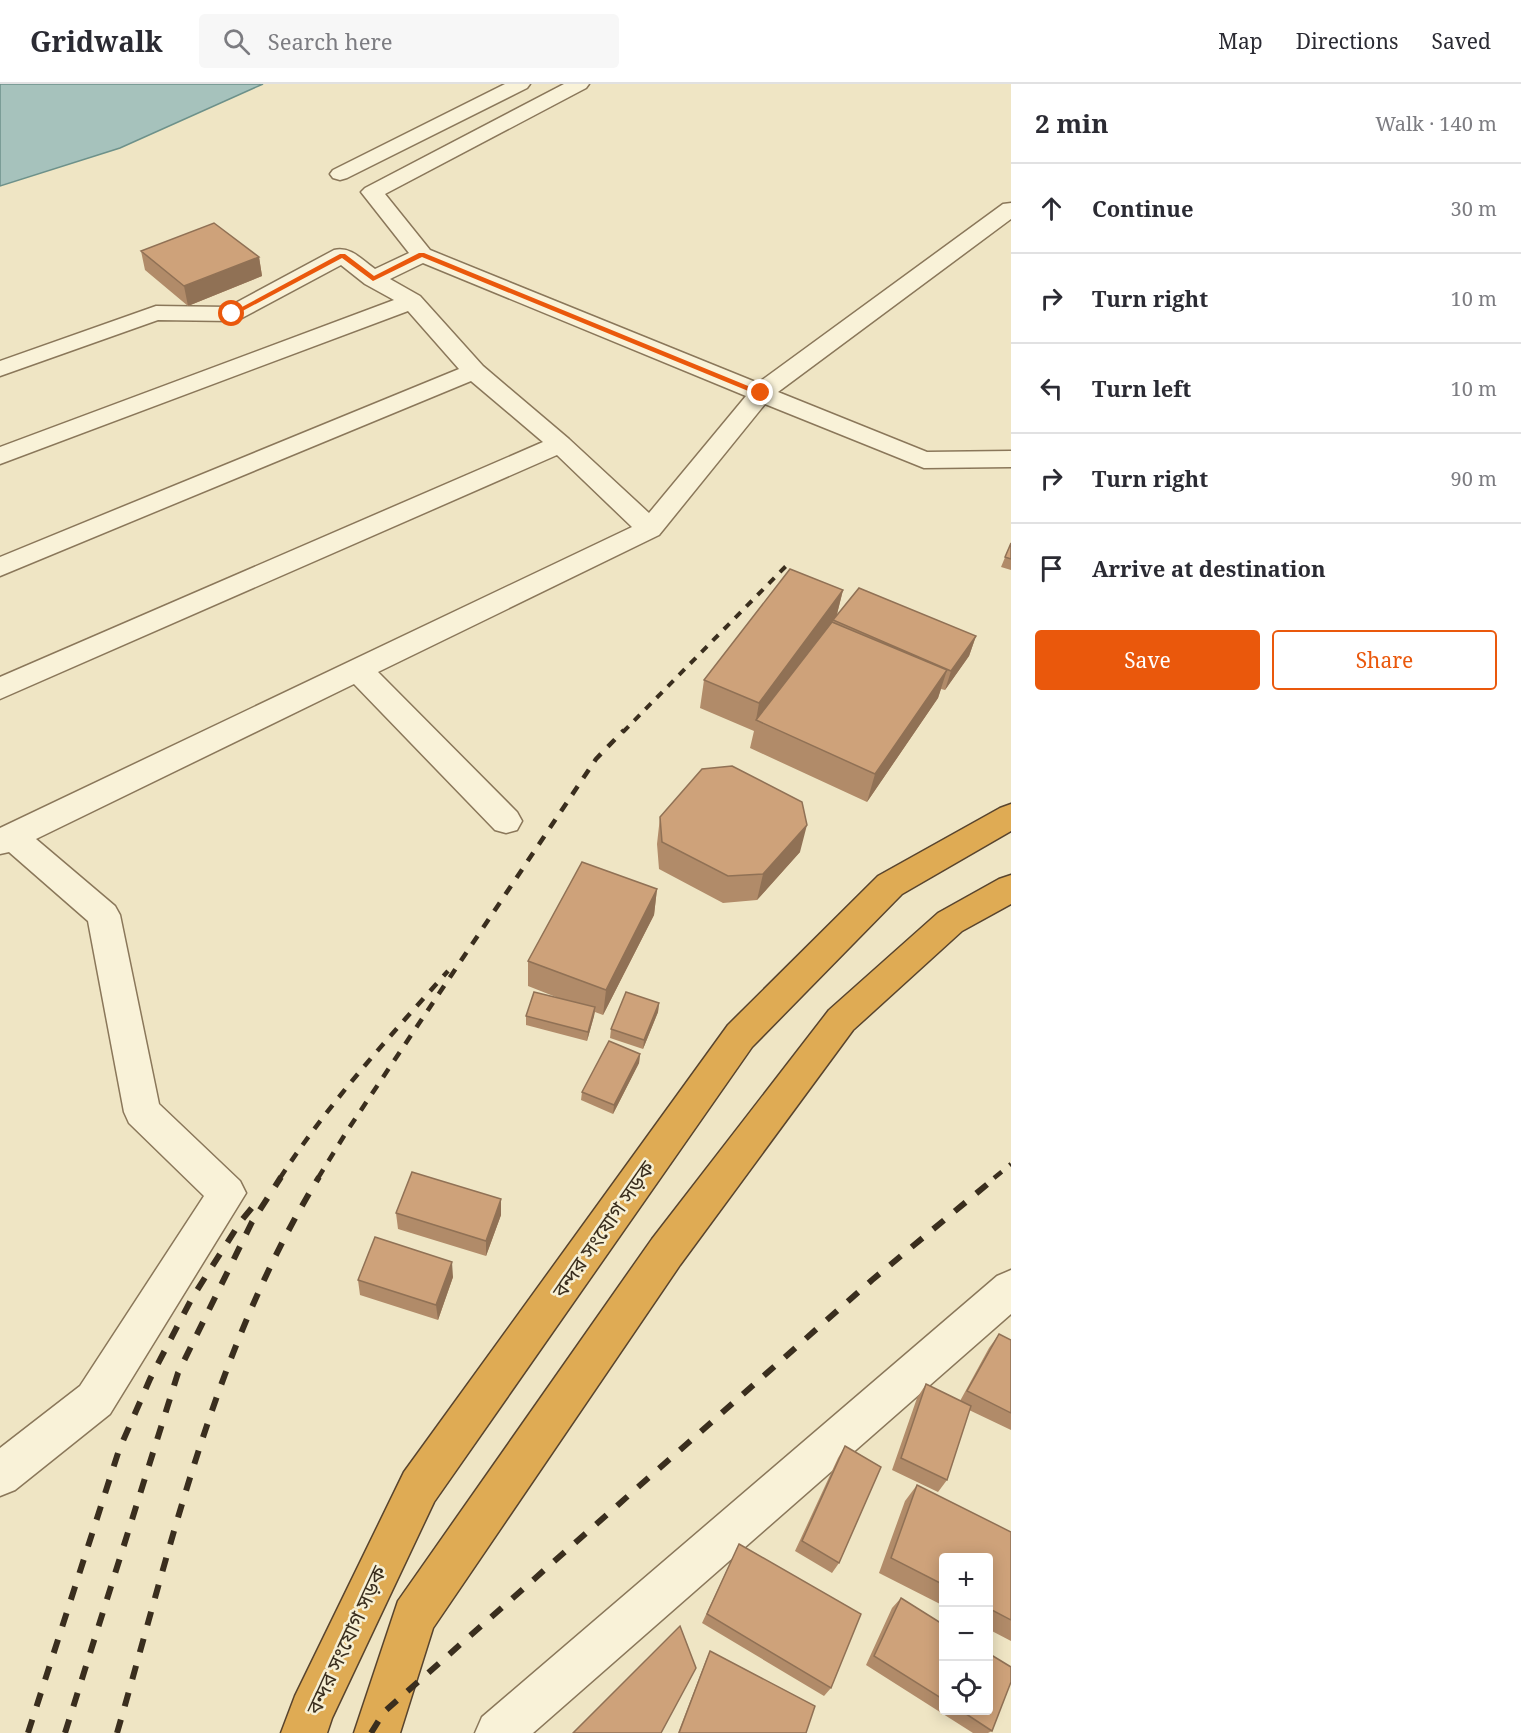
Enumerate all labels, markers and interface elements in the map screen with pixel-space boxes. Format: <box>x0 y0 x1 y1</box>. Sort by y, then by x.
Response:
search box <box>199 14 619 68</box>
text: Gridwalk <box>30 22 163 60</box>
icon: search <box>220 25 253 58</box>
text: Search here <box>268 26 393 56</box>
text: Map <box>1218 27 1263 55</box>
text: Directions <box>1296 27 1398 55</box>
text: Saved <box>1431 27 1491 55</box>
text: 2 min <box>1035 105 1109 141</box>
text: Walk · 140 m <box>1375 110 1497 137</box>
icon: ahead <box>1035 192 1068 225</box>
text: Continue <box>1092 193 1194 223</box>
text: 30 m <box>1451 195 1497 222</box>
icon: right <box>1035 282 1068 315</box>
text: Turn right <box>1092 283 1208 313</box>
text: 10 m <box>1451 285 1497 312</box>
route start <box>218 300 244 326</box>
icon: left <box>1035 372 1068 405</box>
text: Turn left <box>1092 373 1191 403</box>
text: 10 m <box>1451 375 1497 402</box>
route end <box>747 379 773 405</box>
icon: right <box>1035 462 1068 495</box>
text: Turn right <box>1092 463 1208 493</box>
text: 90 m <box>1451 465 1497 492</box>
icon: arrive <box>1035 552 1068 585</box>
text: Arrive at destination <box>1092 553 1326 583</box>
button: Save <box>1035 630 1260 690</box>
button: Share <box>1272 630 1497 690</box>
street label: বন্দর সংযোগ সড়ক <box>545 1154 661 1304</box>
map controls <box>939 1553 993 1715</box>
button: + <box>939 1553 993 1607</box>
street label: বন্দর সংযোগ সড়ক <box>299 1560 393 1720</box>
button: − <box>939 1607 993 1661</box>
button: locate <box>939 1661 993 1715</box>

